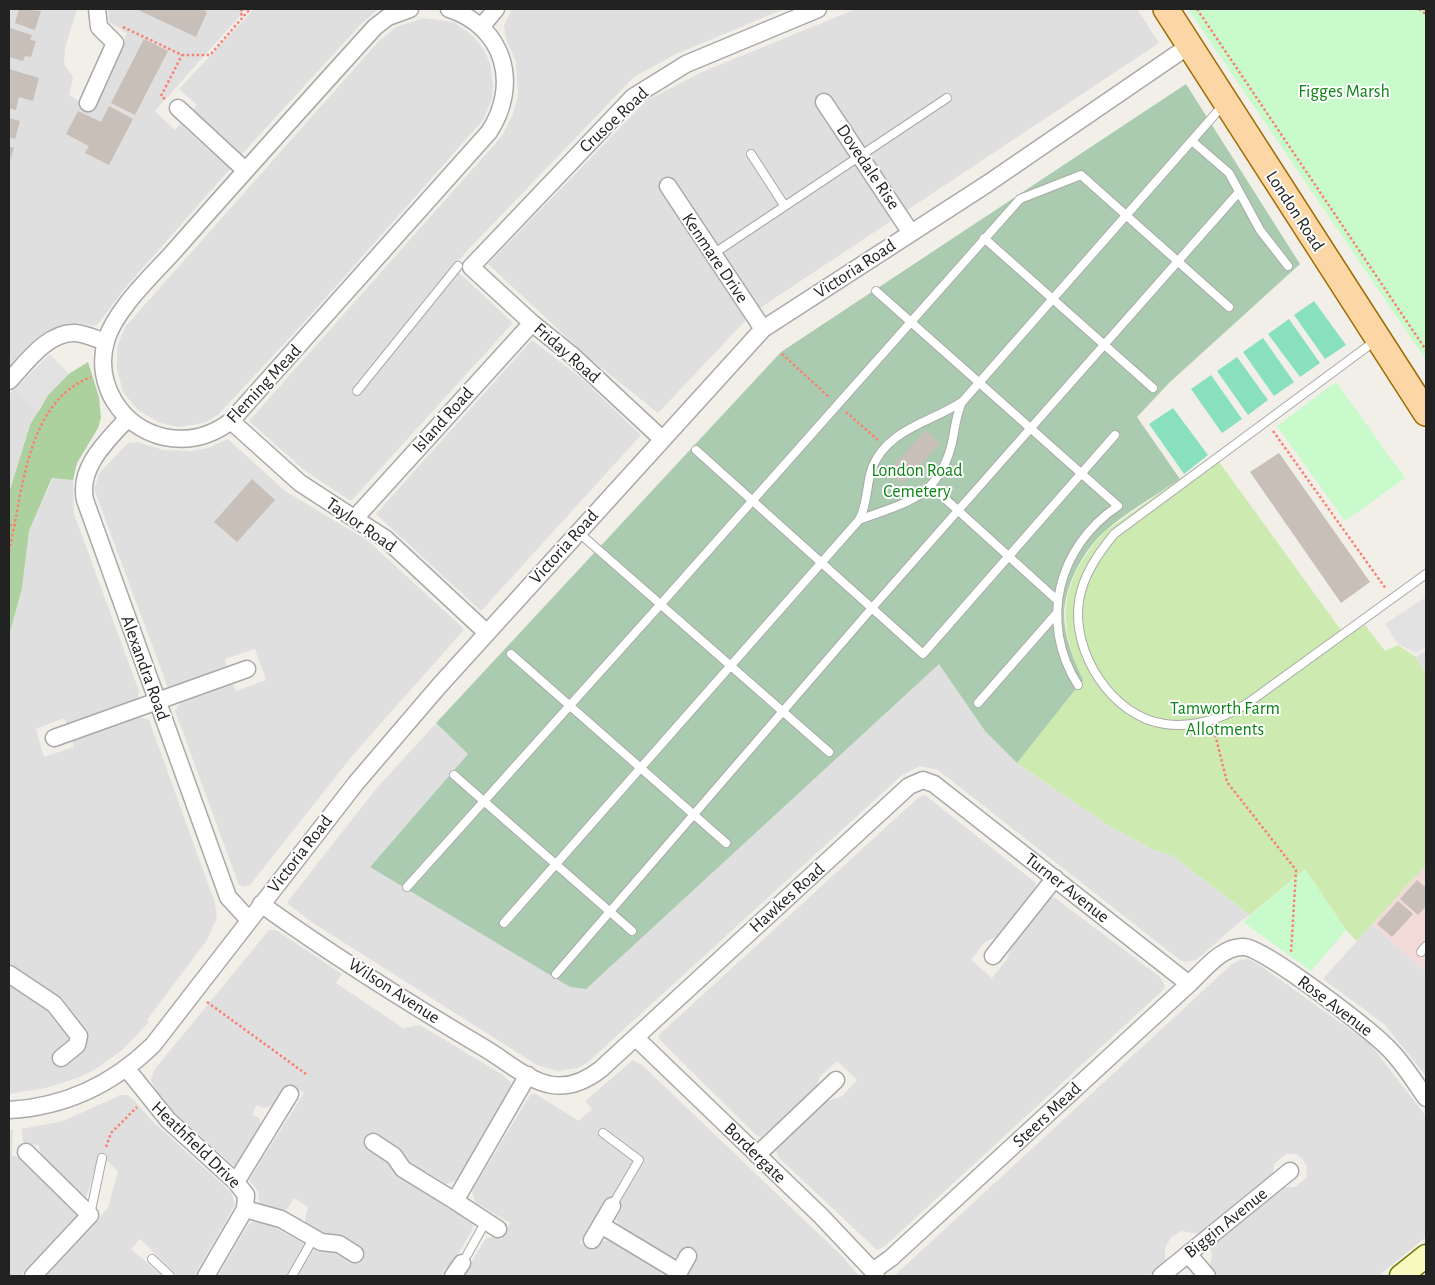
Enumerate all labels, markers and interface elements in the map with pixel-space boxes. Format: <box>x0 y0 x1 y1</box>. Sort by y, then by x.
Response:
park label: Figges Marsh <box>1298 81 1390 103</box>
street label: Crusoe Road <box>575 83 653 157</box>
street label: Dovedale Rise <box>831 120 905 214</box>
street label: London Road <box>1261 167 1329 255</box>
street label: Kenmare Drive <box>677 209 753 307</box>
street label: Victoria Road <box>810 235 900 303</box>
street label: Friday Road <box>529 318 605 388</box>
street label: Fleming Mead <box>222 340 306 428</box>
street label: Island Road <box>408 383 478 457</box>
park label: London Road Cemetery <box>871 460 963 502</box>
street label: Taylor Road <box>322 493 400 557</box>
street label: Victoria Road <box>525 505 603 589</box>
street label: Alexandra Road <box>116 613 174 723</box>
park label: Tamworth Farm Allotments <box>1170 698 1280 741</box>
street label: Victoria Road <box>263 811 337 897</box>
street label: Turner Avenue <box>1021 848 1113 928</box>
street label: Hawkes Road <box>745 859 829 937</box>
street label: Wilson Avenue <box>344 953 444 1029</box>
street label: Rose Avenue <box>1293 971 1377 1041</box>
street label: Steers Mead <box>1008 1078 1086 1152</box>
street label: Heathfield Drive <box>147 1097 245 1193</box>
street label: Bordergate <box>719 1118 791 1188</box>
street label: Biggin Avenue <box>1180 1183 1272 1263</box>

